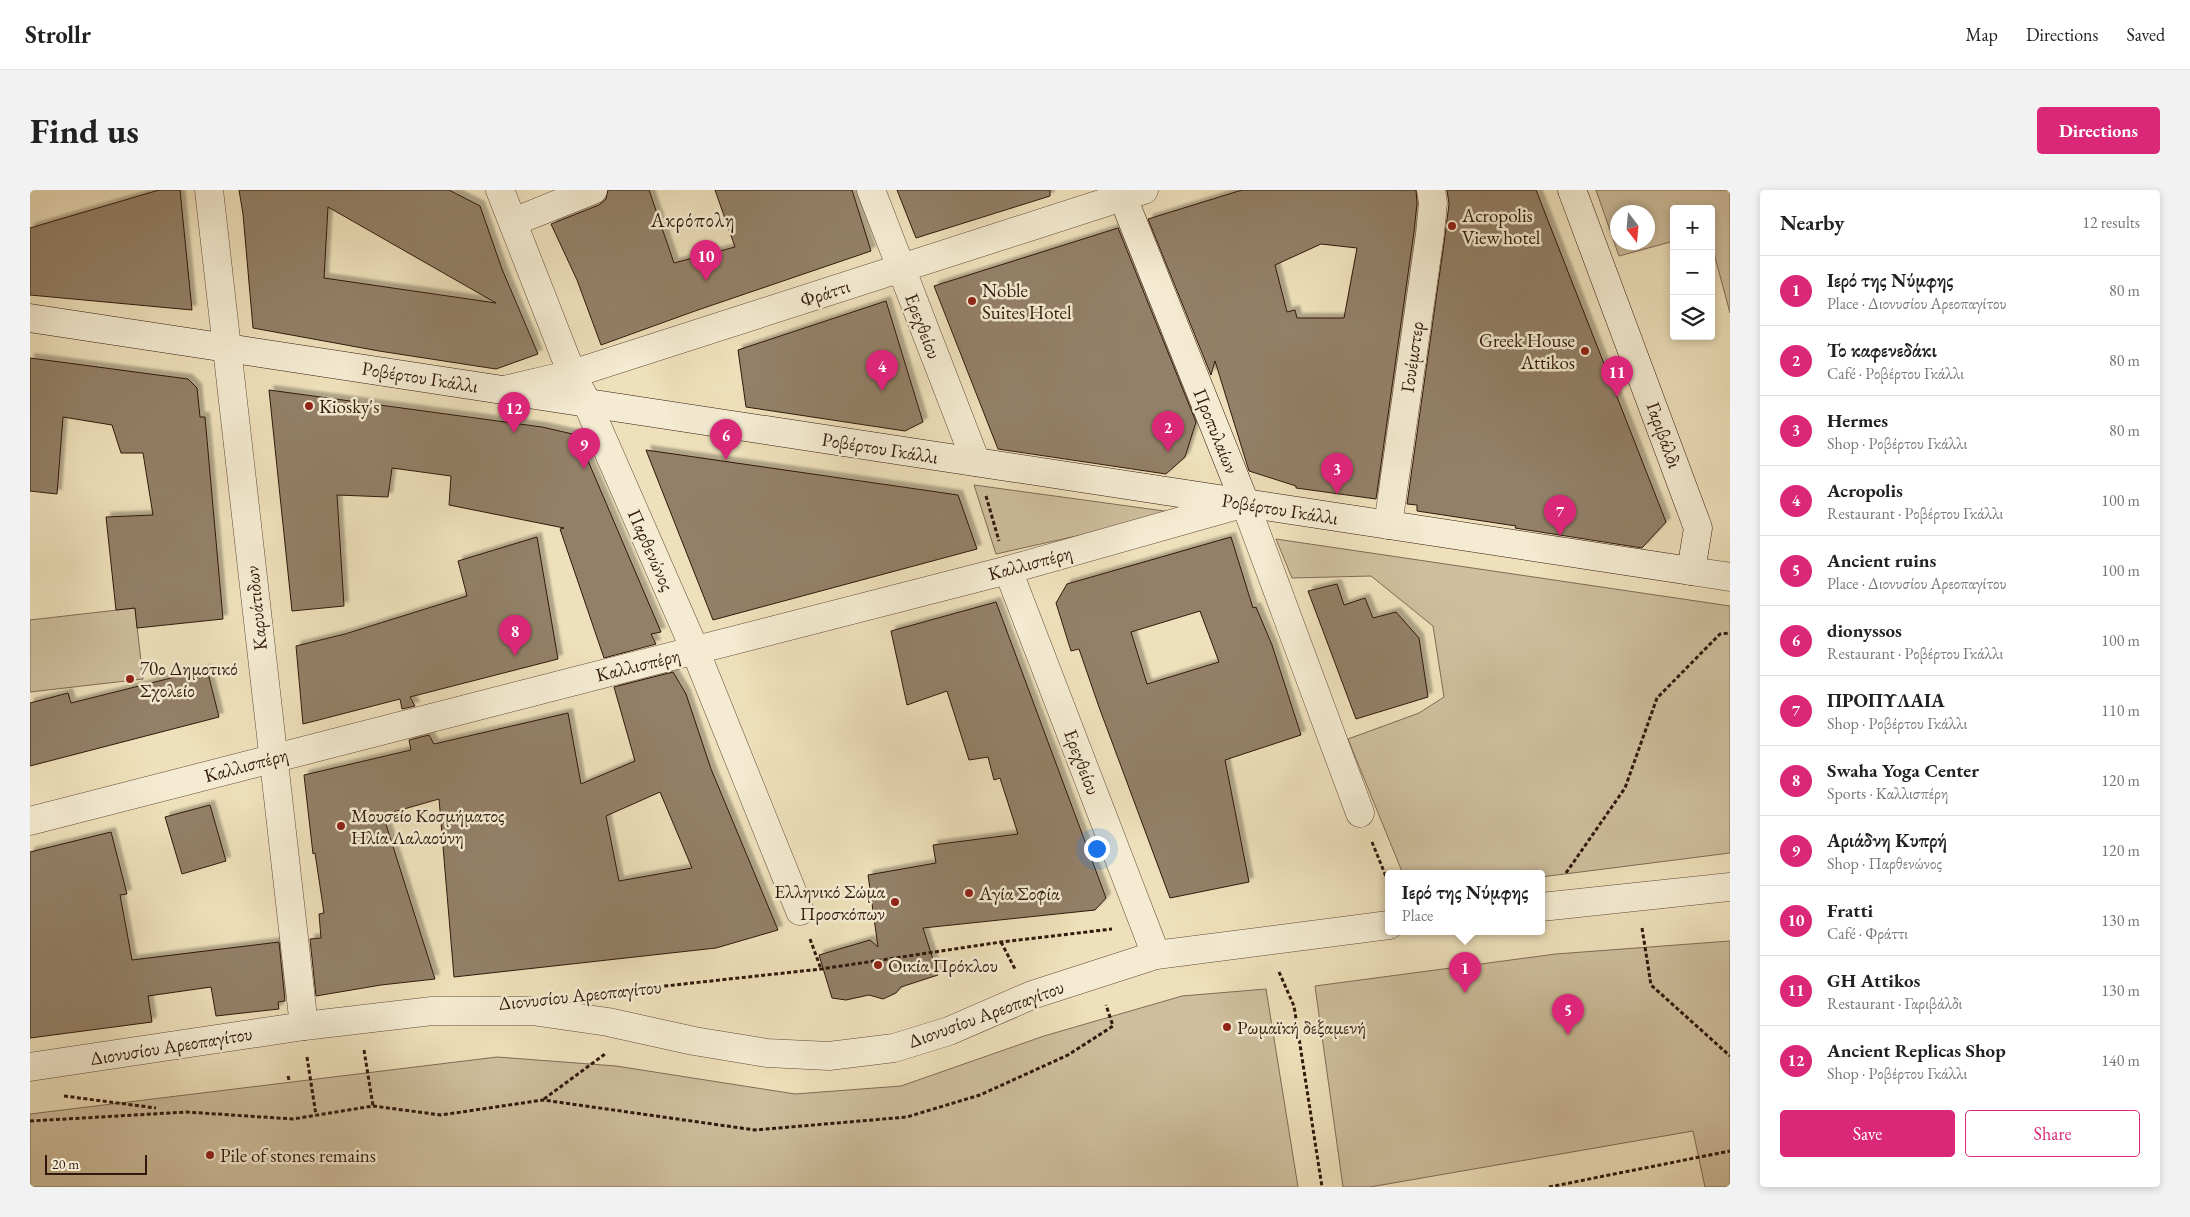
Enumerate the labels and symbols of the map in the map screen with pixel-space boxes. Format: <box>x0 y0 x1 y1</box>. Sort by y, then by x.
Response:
place label: Acropolis View hotel <box>1461 203 1541 250</box>
north arrow <box>1610 205 1655 250</box>
district label: Ακρόπολη <box>650 207 735 233</box>
marker: Acropolis View hotel <box>1446 220 1458 232</box>
pin: 10 <box>690 240 722 281</box>
street label: Φράττι <box>797 273 854 313</box>
place label: Noble Suites Hotel <box>982 278 1072 325</box>
street label: Ερεχθείου <box>899 290 947 362</box>
marker: Noble Suites Hotel <box>966 295 978 307</box>
street label: Γουέμστερ <box>1395 320 1429 394</box>
place label: Greek House Attikos <box>1479 328 1575 375</box>
marker: Greek House Attikos <box>1579 345 1591 357</box>
pin: 4 <box>866 350 898 391</box>
street label: Ροβέρτου Γκάλλι <box>360 355 480 399</box>
pin: 11 <box>1601 356 1633 397</box>
street label: Προπυλαίων <box>1188 385 1245 478</box>
pin: 12 <box>498 392 530 433</box>
place label: Kiosky's <box>319 394 379 419</box>
street label: Γαριβάλδι <box>1640 398 1688 472</box>
marker: Kiosky's <box>303 400 315 412</box>
pin: 2 <box>1152 411 1184 452</box>
pin: 6 <box>710 419 742 460</box>
street label: Ροβέρτου Γκάλλι <box>820 426 940 470</box>
pin: 9 <box>568 428 600 469</box>
pin: 3 <box>1321 453 1353 494</box>
street label: Ροβέρτου Γκάλλι <box>1220 487 1340 531</box>
pin: 7 <box>1544 495 1576 536</box>
street label: Παρθενώνος <box>622 505 680 595</box>
street label: Καλλισπέρη <box>985 540 1075 586</box>
street label: Καρυάτιδων <box>239 564 273 652</box>
pin: 8 <box>499 615 531 656</box>
street label: Καλλισπέρη <box>593 642 683 688</box>
place label: 70ο Δημοτικό Σχολείο <box>140 656 238 703</box>
marker: 70ο Δημοτικό Σχολείο <box>124 673 136 685</box>
street label: Ερεχθείου <box>1058 726 1106 798</box>
street label: Καλλισπέρη <box>201 742 291 788</box>
place label: Μουσείο Κοσμήματος Ηλία Λαλαούνη <box>351 803 505 850</box>
marker: Μουσείο Κοσμήματος Ηλία Λαλαούνη <box>335 820 347 832</box>
your location <box>1084 836 1110 862</box>
place label: Ελληνικό Σώμα Προσκόπων <box>774 879 885 926</box>
place label: Αγία Σοφία <box>978 881 1060 906</box>
marker: Αγία Σοφία <box>963 887 975 899</box>
marker: Ελληνικό Σώμα Προσκόπων <box>889 896 901 908</box>
pin: 1 <box>1449 952 1481 993</box>
place label: Οικία Πρόκλου <box>888 953 998 978</box>
marker: Οικία Πρόκλου <box>872 959 884 971</box>
street label: Διονυσίου Αρεοπαγίτου <box>497 974 663 1016</box>
street label: Διονυσίου Αρεοπαγίτου <box>905 974 1067 1054</box>
pin: 5 <box>1552 994 1584 1035</box>
place label: Ρωμαϊκή δεξαμενή <box>1237 1015 1366 1040</box>
street label: Διονυσίου Αρεοπαγίτου <box>88 1021 254 1071</box>
marker: Ρωμαϊκή δεξαμενή <box>1221 1021 1233 1033</box>
place label: Pile of stones remains <box>220 1143 376 1168</box>
marker: Pile of stones remains <box>204 1149 216 1161</box>
scale bar <box>45 1152 148 1175</box>

